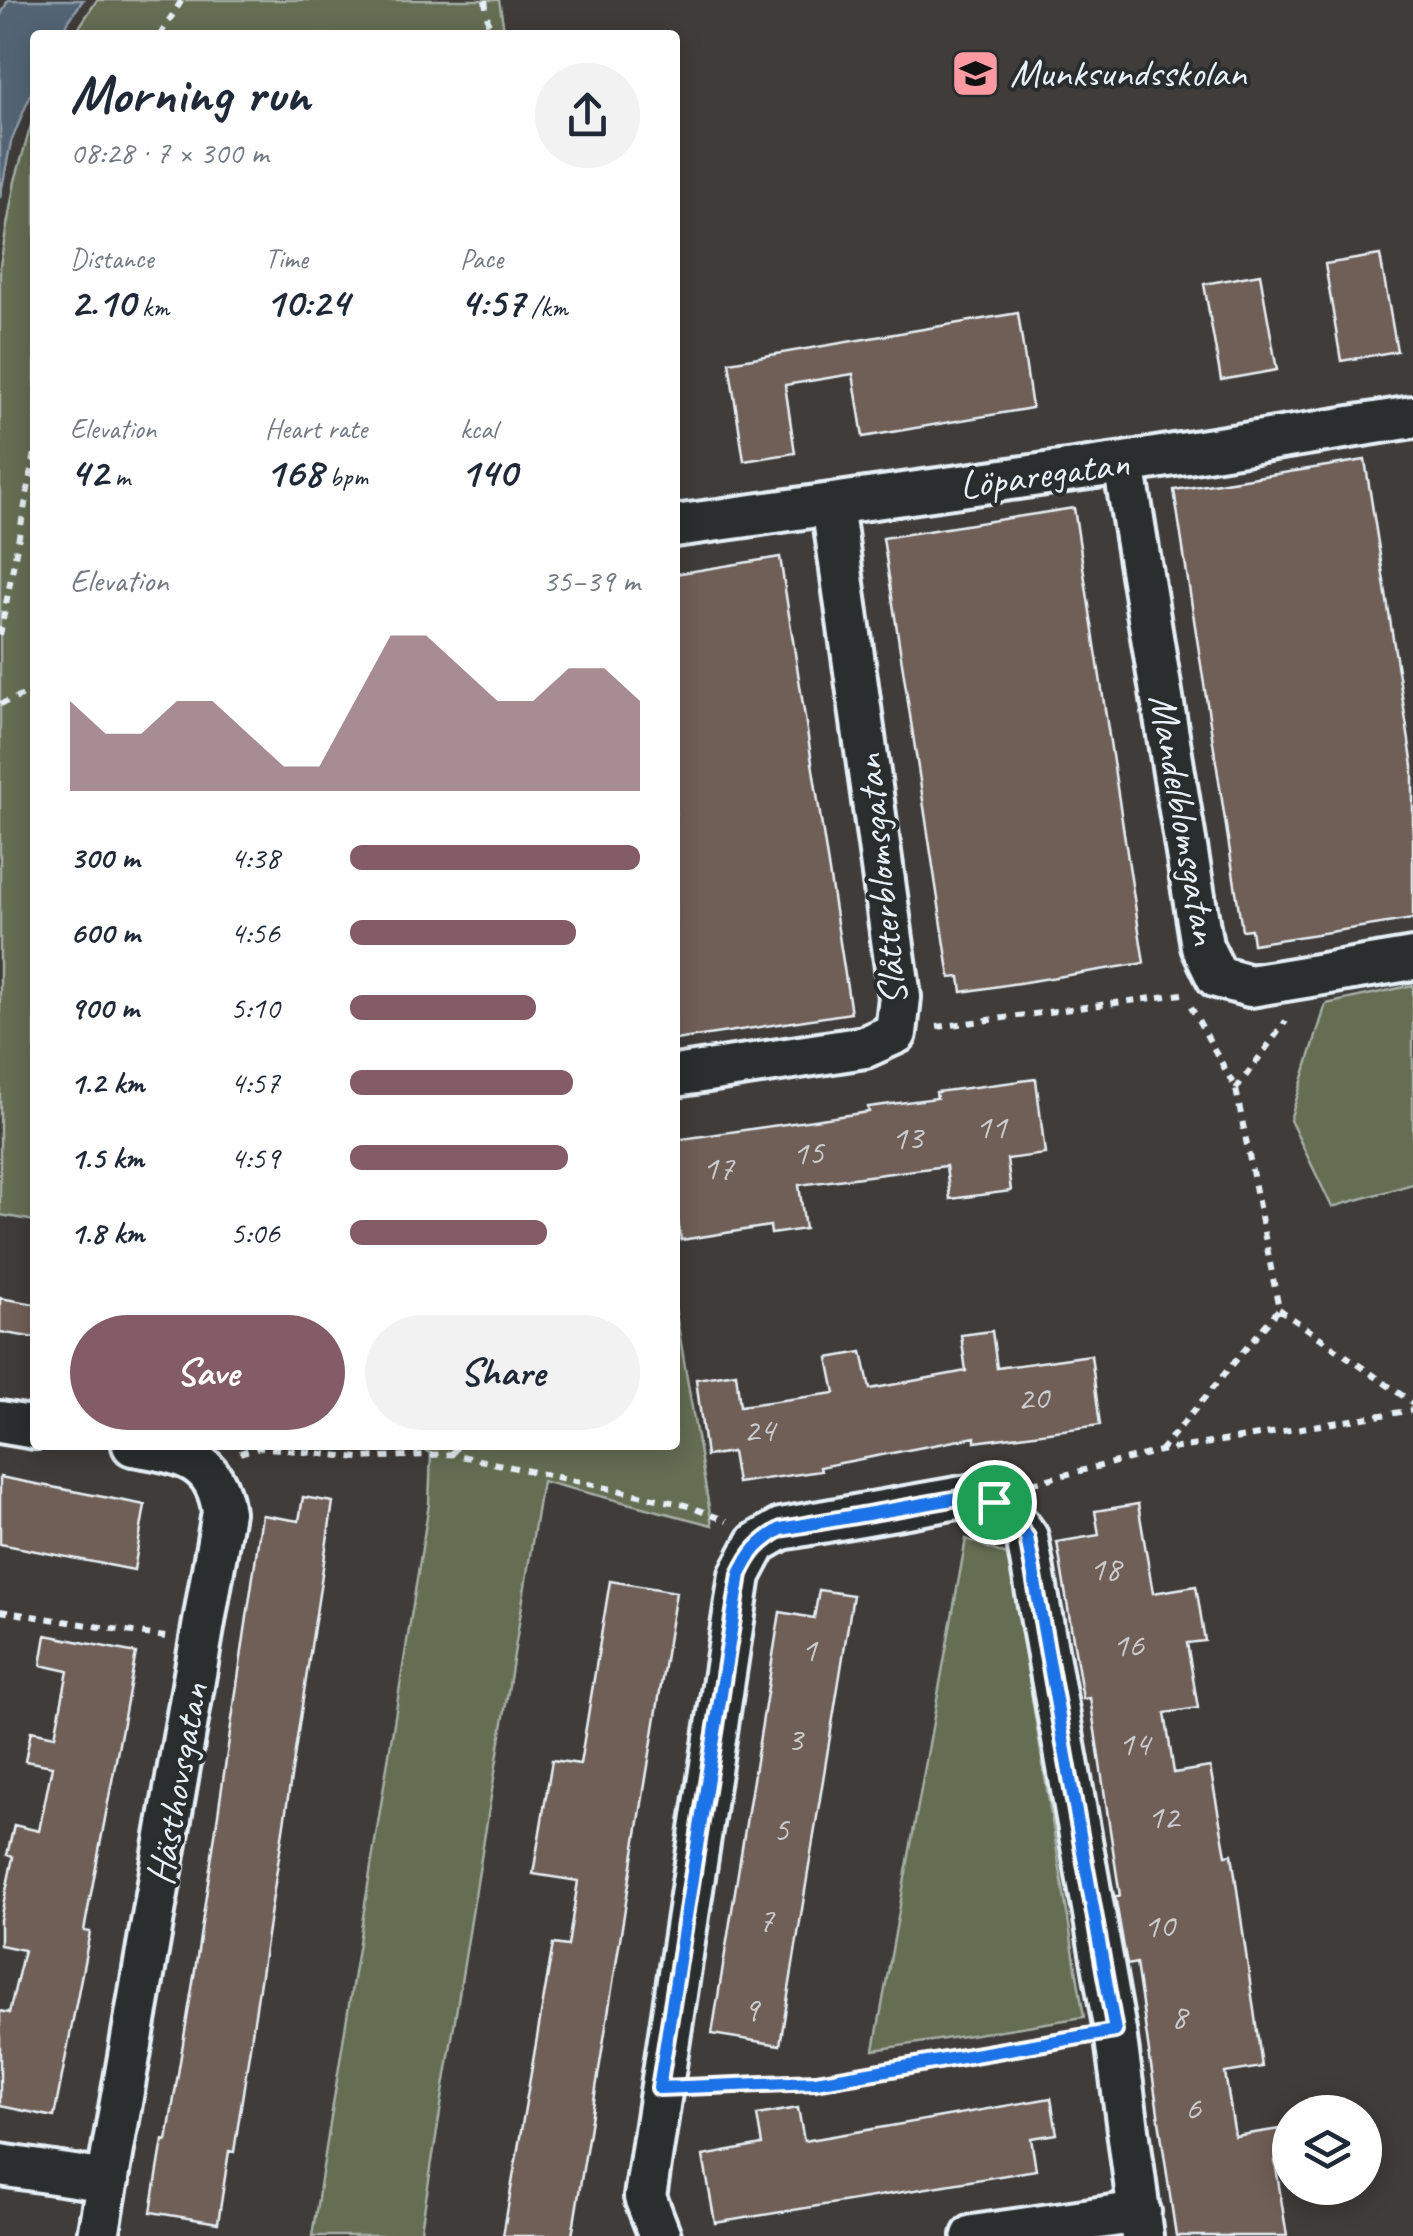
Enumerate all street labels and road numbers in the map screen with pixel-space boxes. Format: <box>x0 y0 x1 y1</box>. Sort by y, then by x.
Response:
street label: Löparegatan <box>956 437 1133 511</box>
street label: Mandelblomsgatan <box>1137 690 1231 949</box>
street label: Slåtterblomsgatan <box>843 751 919 1008</box>
street label: Hästhovsgatan <box>135 1678 220 1889</box>

